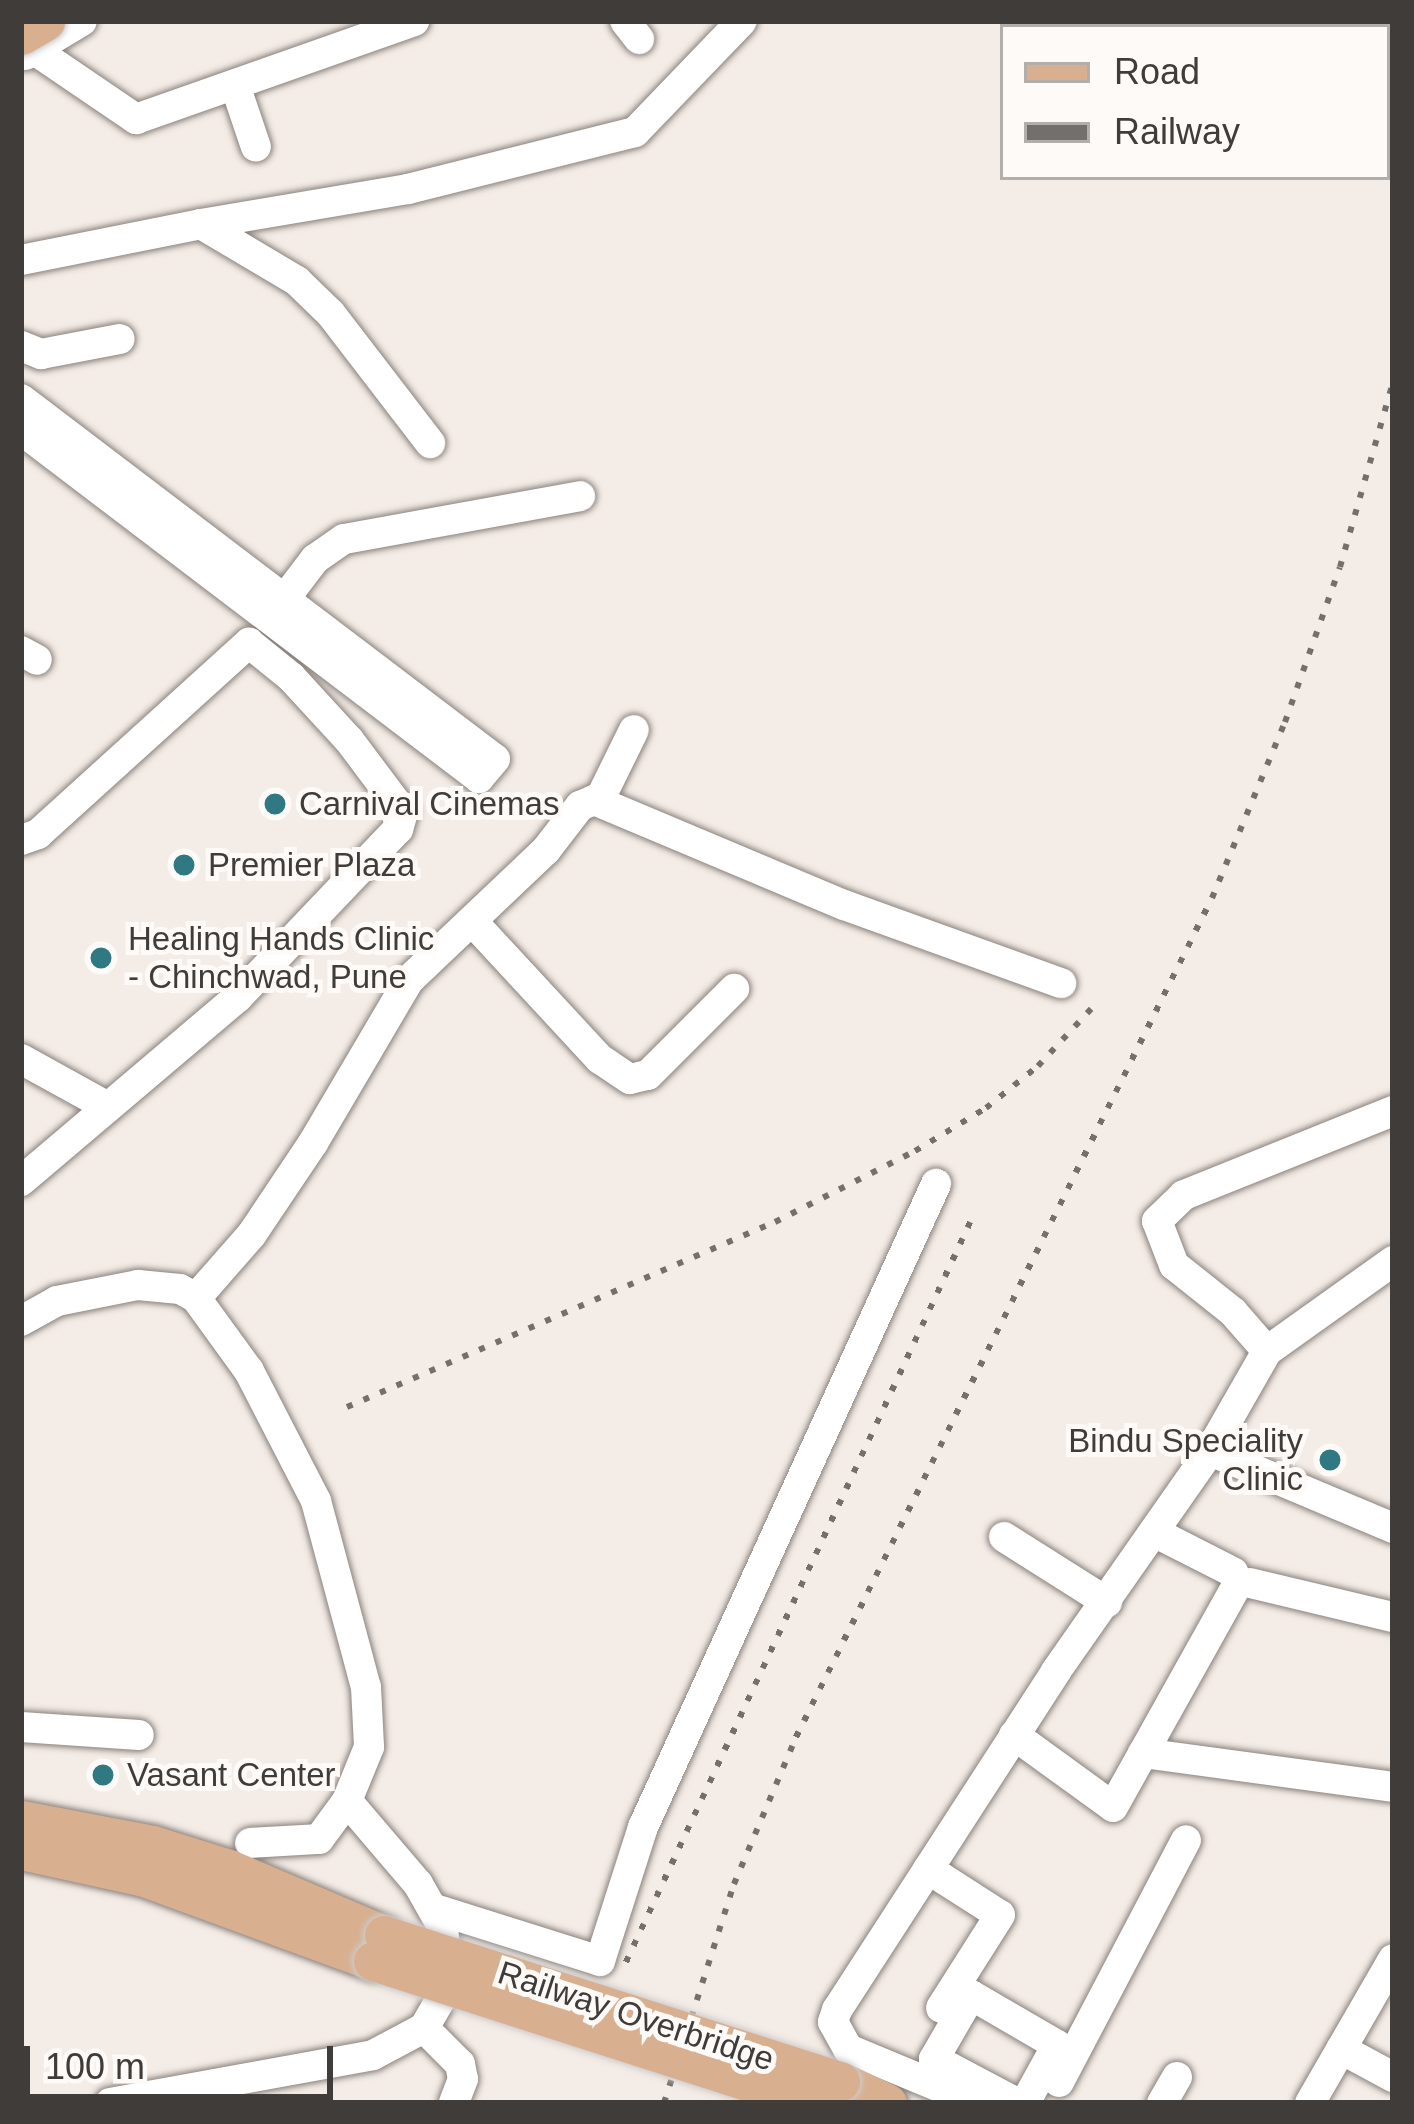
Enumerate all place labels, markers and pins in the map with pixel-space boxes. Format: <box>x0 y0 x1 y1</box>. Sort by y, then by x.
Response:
place label: Carnival Cinemas <box>299 784 559 824</box>
marker: Carnival Cinemas <box>262 791 288 817</box>
place label: Premier Plaza <box>208 845 415 885</box>
marker: Premier Plaza <box>171 852 197 878</box>
place label: Healing Hands Clinic - Chinchwad, Pune <box>128 919 434 997</box>
marker: Healing Hands Clinic - Chinchwad, Pune <box>85 942 117 974</box>
place label: Bindu Speciality Clinic <box>1068 1421 1303 1499</box>
marker: Bindu Speciality Clinic <box>1314 1444 1346 1476</box>
place label: Vasant Center <box>127 1755 336 1795</box>
marker: Vasant Center <box>90 1762 116 1788</box>

